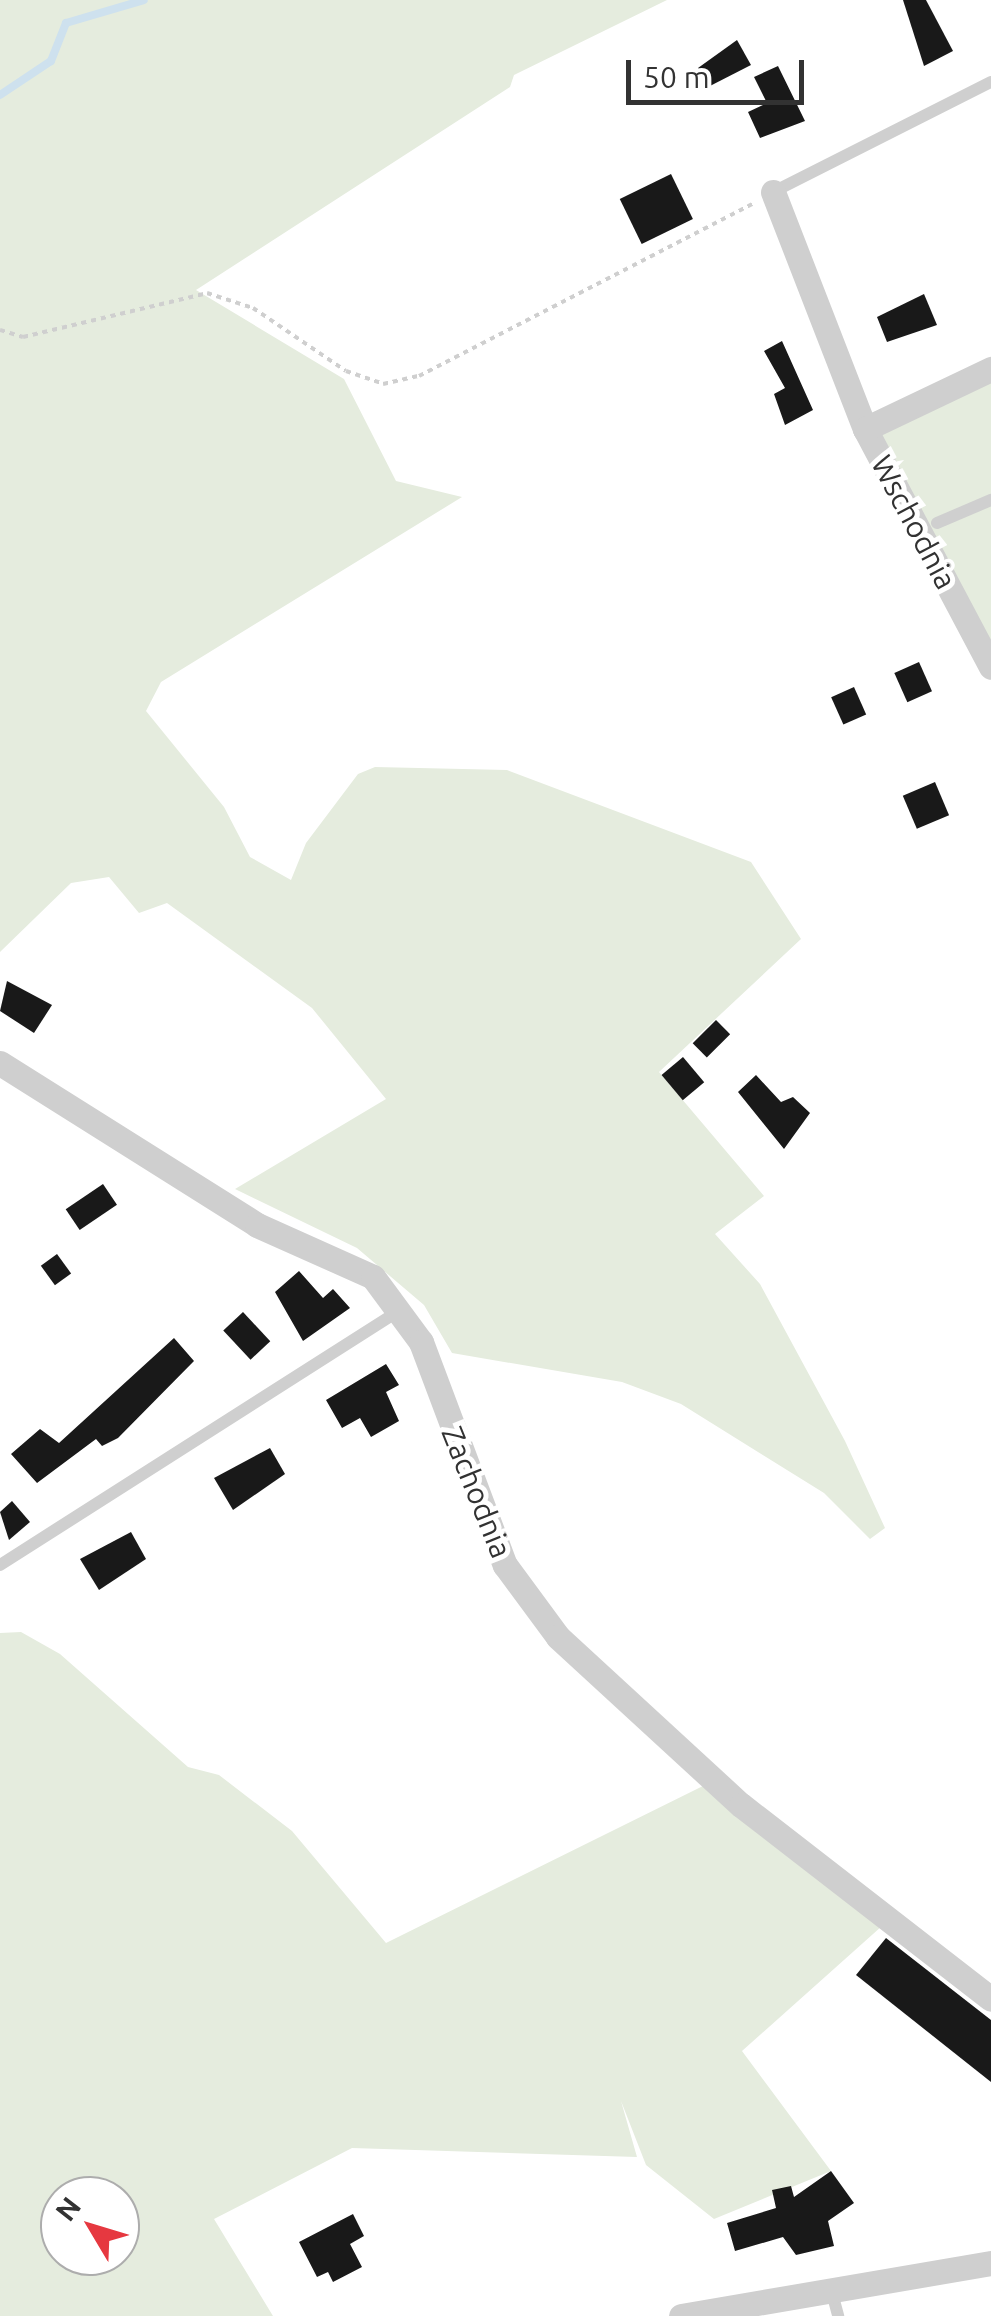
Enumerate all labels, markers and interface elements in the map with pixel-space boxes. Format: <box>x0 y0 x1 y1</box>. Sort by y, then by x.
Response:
scale bar <box>631 40 808 102</box>
text: 50 m <box>643 60 710 94</box>
street label: Wschodnia <box>864 449 964 595</box>
street label: Zachodnia <box>434 1421 520 1563</box>
north arrow <box>40 2176 140 2276</box>
text: N <box>49 2191 86 2226</box>

